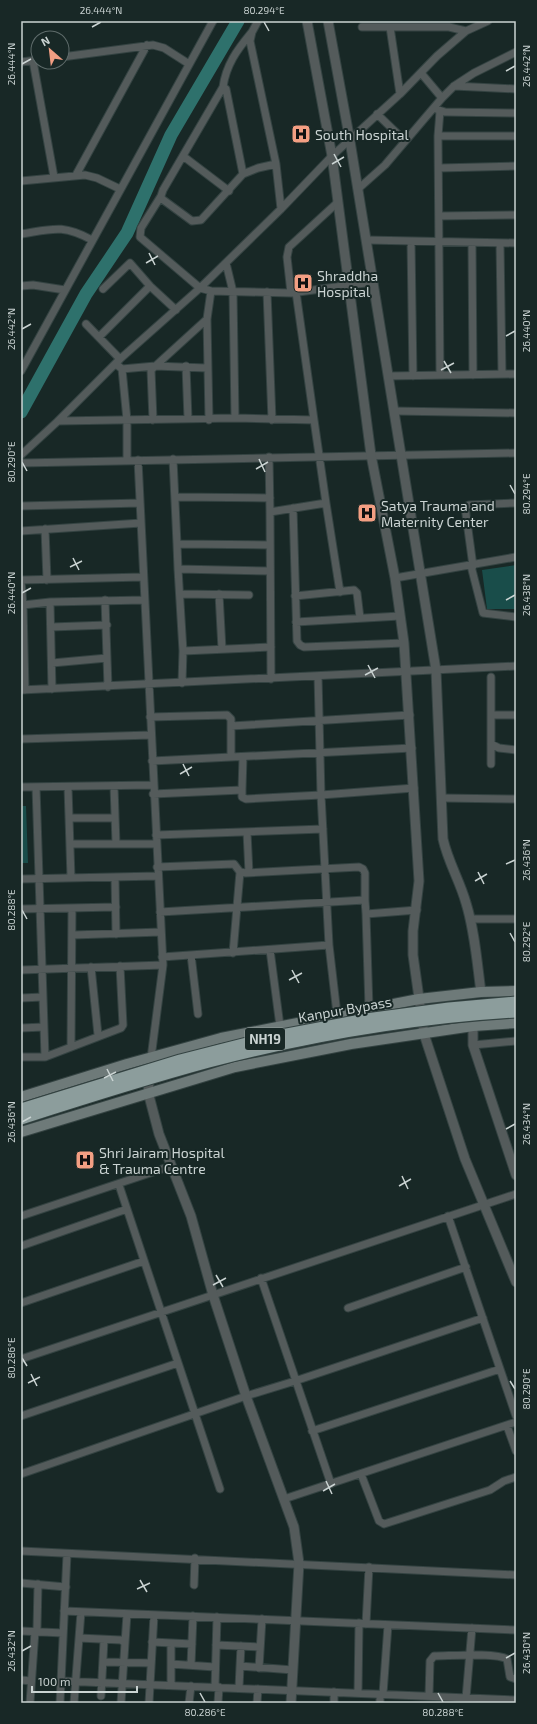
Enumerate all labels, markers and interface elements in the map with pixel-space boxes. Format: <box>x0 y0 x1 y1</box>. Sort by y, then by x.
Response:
text: 26.444°N <box>80 4 122 16</box>
text: 80.294°E <box>243 4 285 16</box>
north arrow <box>30 30 70 70</box>
text: N <box>39 33 52 48</box>
text: 26.444°N <box>5 43 17 85</box>
text: 26.442°N <box>520 45 532 87</box>
hospital icon: South Hospital <box>290 123 312 145</box>
place label: South Hospital <box>315 126 409 143</box>
place label: Shraddha Hospital <box>317 267 378 300</box>
hospital icon: Shraddha Hospital <box>292 272 314 294</box>
text: 26.442°N <box>5 308 17 350</box>
text: 26.440°N <box>520 310 532 352</box>
text: 80.290°E <box>5 441 17 483</box>
text: 80.294°E <box>520 473 532 515</box>
place label: Satya Trauma and Maternity Center <box>381 497 495 530</box>
hospital icon: Satya Trauma and Maternity Center <box>356 502 378 524</box>
text: 26.440°N <box>5 572 17 614</box>
text: 26.438°N <box>520 574 532 616</box>
text: 26.436°N <box>520 839 532 881</box>
text: 80.288°E <box>5 889 17 931</box>
text: 80.292°E <box>520 921 532 962</box>
street label: Kanpur Bypass <box>297 992 393 1026</box>
road number: NH19 <box>245 1028 285 1050</box>
text: 26.436°N <box>5 1101 17 1143</box>
text: 26.434°N <box>520 1103 532 1145</box>
place label: Shri Jairam Hospital & Trauma Centre <box>99 1144 226 1177</box>
hospital icon: Shri Jairam Hospital & Trauma Centre <box>74 1149 96 1171</box>
text: 80.286°E <box>5 1337 17 1379</box>
text: 80.290°E <box>520 1368 532 1410</box>
text: 26.432°N <box>5 1630 17 1672</box>
text: 26.430°N <box>520 1632 532 1674</box>
scale bar <box>32 1668 137 1694</box>
text: 100 m <box>38 1674 70 1688</box>
text: 80.286°E <box>184 1706 226 1718</box>
text: 80.288°E <box>422 1706 464 1718</box>

